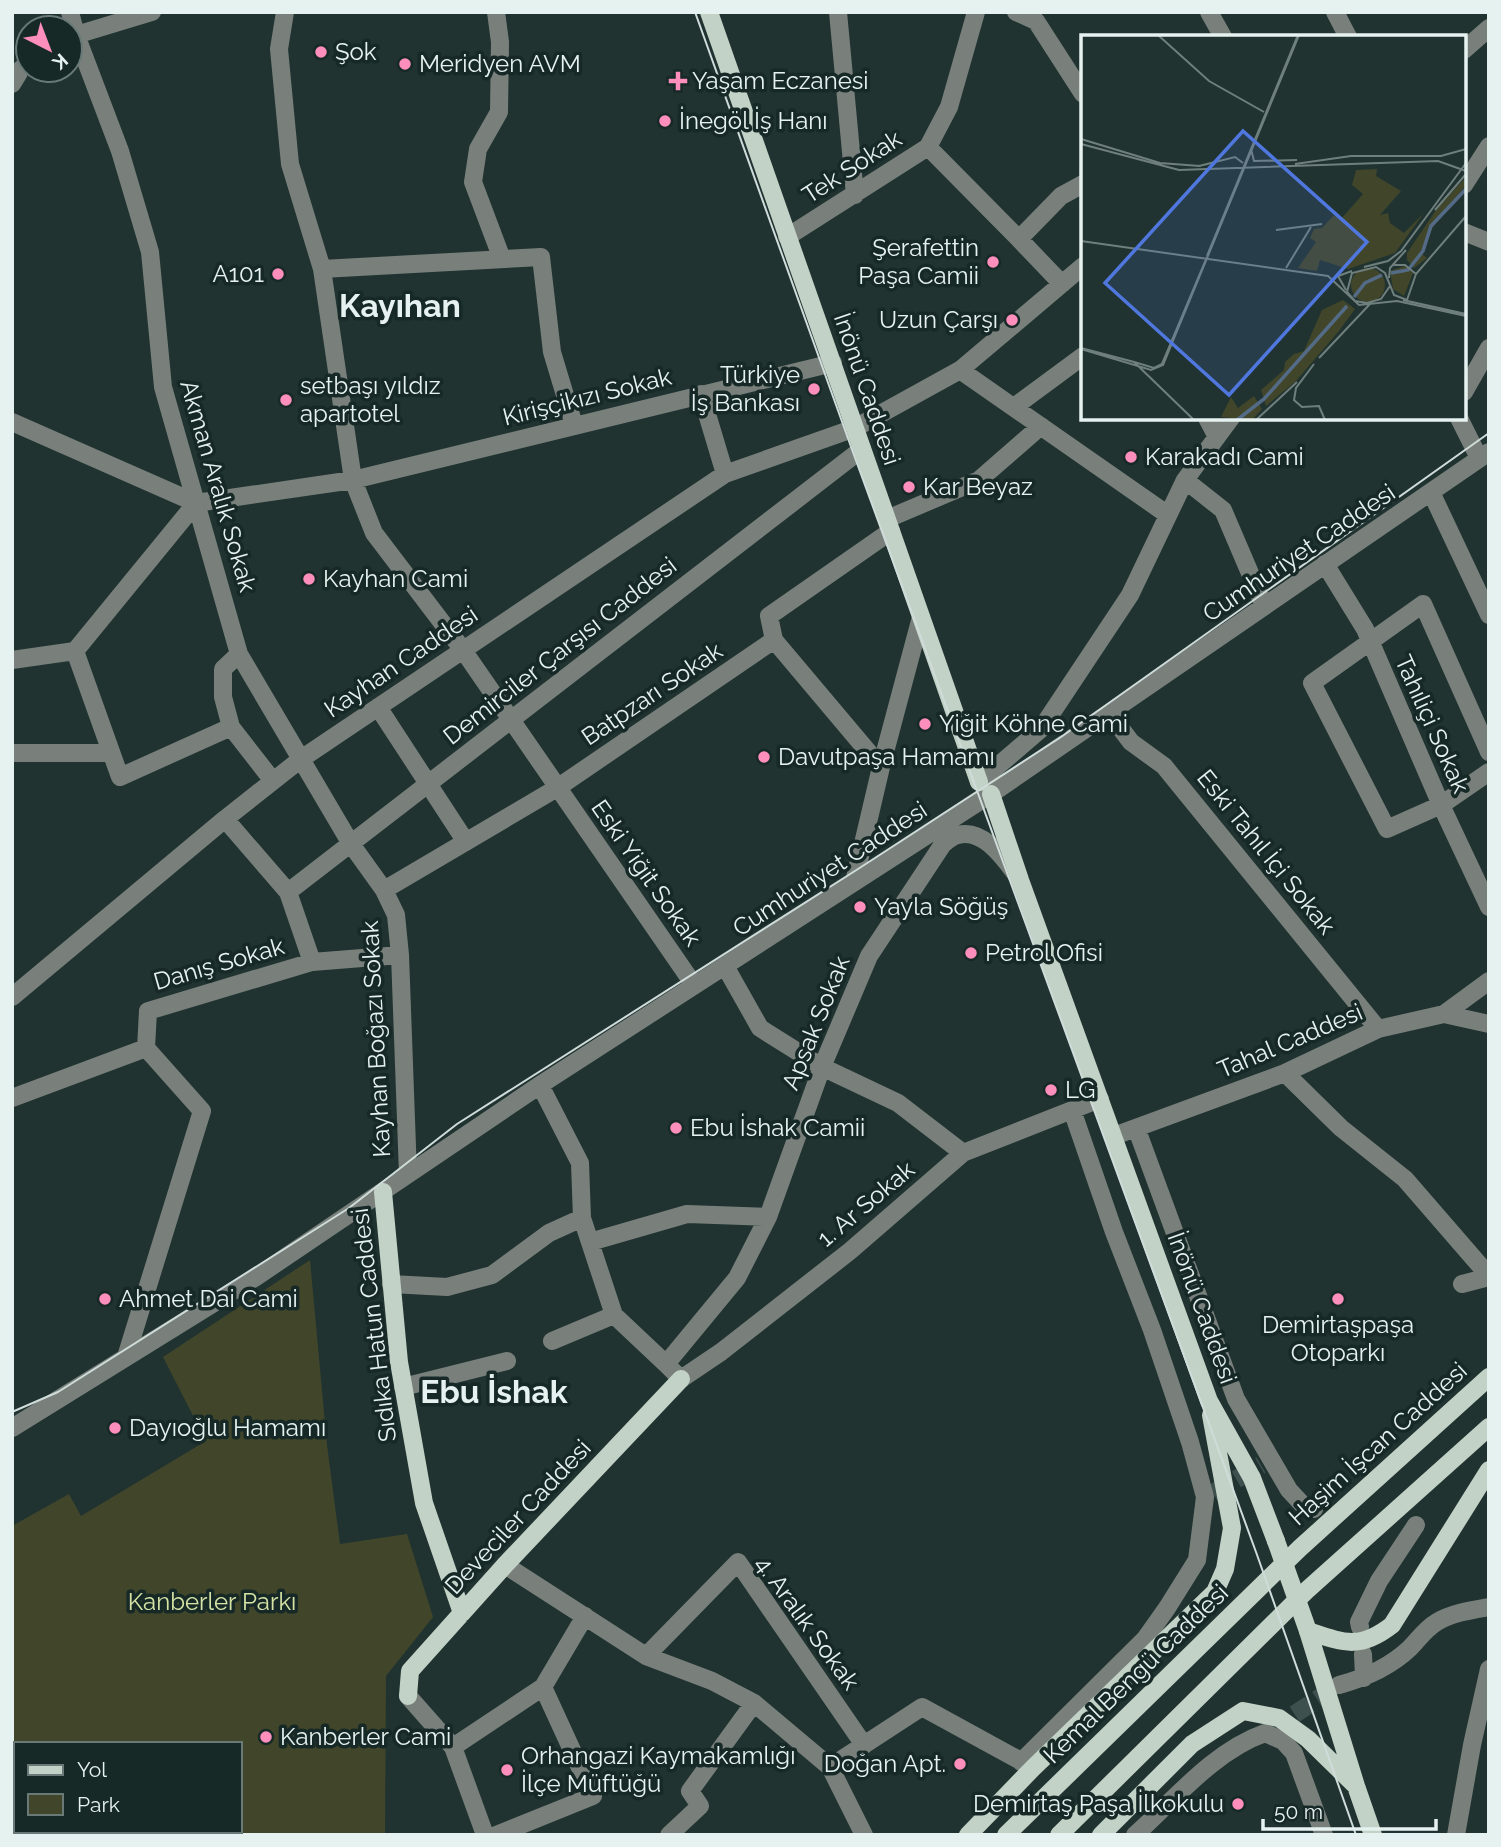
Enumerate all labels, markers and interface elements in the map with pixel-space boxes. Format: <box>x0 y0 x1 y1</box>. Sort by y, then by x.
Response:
north arrow <box>14 14 84 84</box>
inset map <box>1081 35 1466 420</box>
place label: Şok <box>335 37 377 66</box>
marker: Şok <box>313 44 329 60</box>
text: K <box>48 49 72 74</box>
place label: Meridyen AVM <box>419 49 581 78</box>
marker: Meridyen AVM <box>397 56 413 72</box>
place label: Yaşam Eczanesi <box>692 66 869 95</box>
marker: Yaşam Eczanesi <box>670 73 686 89</box>
place label: İnegöl İş Hanı <box>679 106 828 135</box>
marker: İnegöl İş Hanı <box>657 113 673 129</box>
street label: Tek Sokak <box>797 124 907 209</box>
place label: Şerafettin Paşa Camii <box>858 233 979 290</box>
marker: Şerafettin Paşa Camii <box>985 254 1001 270</box>
place label: A101 <box>213 259 264 288</box>
marker: A101 <box>270 266 286 282</box>
district label: Kayıhan <box>339 287 461 324</box>
place label: Uzun Çarşı <box>879 305 998 334</box>
street label: İnönü Caddesi <box>828 309 907 469</box>
marker: Uzun Çarşı <box>1004 312 1020 328</box>
place label: Türkiye İş Bankası <box>691 360 800 417</box>
street label: Kirişçikızı Sokak <box>500 361 674 431</box>
place label: setbaşı yıldız apartotel <box>300 371 441 428</box>
street label: Akman Aralık Sokak <box>174 377 263 595</box>
marker: Türkiye İş Bankası <box>806 381 822 397</box>
marker: setbaşı yıldız apartotel <box>278 392 294 408</box>
place label: Karakadı Cami <box>1145 442 1304 471</box>
marker: Karakadı Cami <box>1123 449 1139 465</box>
place label: Kar Beyaz <box>923 472 1033 501</box>
street label: Cumhuriyet Caddesi <box>1197 477 1400 628</box>
marker: Kar Beyaz <box>901 479 917 495</box>
street label: Demirciler Çarşısı Caddesi <box>437 551 682 751</box>
place label: Kayhan Cami <box>323 564 468 593</box>
marker: Kayhan Cami <box>301 571 317 587</box>
street label: Kayhan Caddesi <box>319 600 483 724</box>
street label: Batpzarı Sokak <box>576 636 728 751</box>
street label: Tahıliçi Sokak <box>1389 650 1476 798</box>
place label: Yiğit Köhne Cami <box>939 709 1128 738</box>
marker: Yiğit Köhne Cami <box>917 716 933 732</box>
place label: Davutpaşa Hamamı <box>778 742 995 771</box>
marker: Davutpaşa Hamamı <box>756 749 772 765</box>
street label: Eski Tahıl İçi Sokak <box>1191 763 1342 940</box>
street label: Eski Yiğit Sokak <box>585 794 708 952</box>
street label: Cumhuriyet Caddesi <box>727 795 932 942</box>
place label: Yayla Söğüş <box>874 892 1008 921</box>
marker: Yayla Söğüş <box>852 899 868 915</box>
street label: Kayhan Boğazı Sokak <box>355 920 396 1158</box>
street label: Danış Sokak <box>150 931 288 996</box>
place label: Petrol Ofisi <box>985 938 1103 967</box>
marker: Petrol Ofisi <box>963 945 979 961</box>
street label: Apsak Sokak <box>776 951 856 1094</box>
street label: Tahal Caddesi <box>1213 997 1367 1084</box>
place label: LG <box>1065 1075 1096 1104</box>
marker: LG <box>1043 1082 1059 1098</box>
place label: Ebu İshak Camii <box>690 1113 865 1142</box>
marker: Ebu İshak Camii <box>668 1120 684 1136</box>
street label: 1. Ar Sokak <box>811 1155 920 1253</box>
street label: Sıdıka Hatun Caddesi <box>345 1207 402 1444</box>
street label: İnönü Caddesi <box>1162 1228 1243 1387</box>
place label: Ahmet Dai Cami <box>119 1284 298 1313</box>
marker: Ahmet Dai Cami <box>97 1291 113 1307</box>
marker: Demirtaşpaşa Otoparkı <box>1330 1291 1346 1307</box>
place label: Demirtaşpaşa Otoparkı <box>1262 1310 1414 1367</box>
street label: Haşim İşcan Caddesi <box>1283 1356 1473 1531</box>
district label: Ebu İshak <box>420 1373 568 1410</box>
place label: Dayıoğlu Hamamı <box>129 1413 326 1442</box>
marker: Dayıoğlu Hamamı <box>107 1420 123 1436</box>
street label: Deveciler Caddesi <box>439 1433 597 1600</box>
street label: 4. Aralık Sokak <box>749 1550 866 1696</box>
street label: Kemal Bengü Caddesi <box>1037 1578 1234 1769</box>
park label: Kanberler Parkı <box>128 1587 296 1616</box>
place label: Kanberler Cami <box>280 1722 451 1751</box>
marker: Kanberler Cami <box>258 1729 274 1745</box>
place label: Orhangazi Kaymakamlığı İlçe Müftüğü <box>521 1741 795 1798</box>
legend <box>14 1742 242 1833</box>
place label: Doğan Apt. <box>824 1749 946 1778</box>
marker: Doğan Apt. <box>952 1756 968 1772</box>
text: Yol <box>77 1757 107 1782</box>
marker: Orhangazi Kaymakamlığı İlçe Müftüğü <box>499 1762 515 1778</box>
scale bar <box>1263 1787 1436 1831</box>
place label: Demirtaş Paşa İlkokulu <box>973 1789 1224 1818</box>
text: Park <box>77 1792 120 1817</box>
marker: Demirtaş Paşa İlkokulu <box>1230 1796 1246 1812</box>
text: 50 m <box>1274 1799 1323 1824</box>

